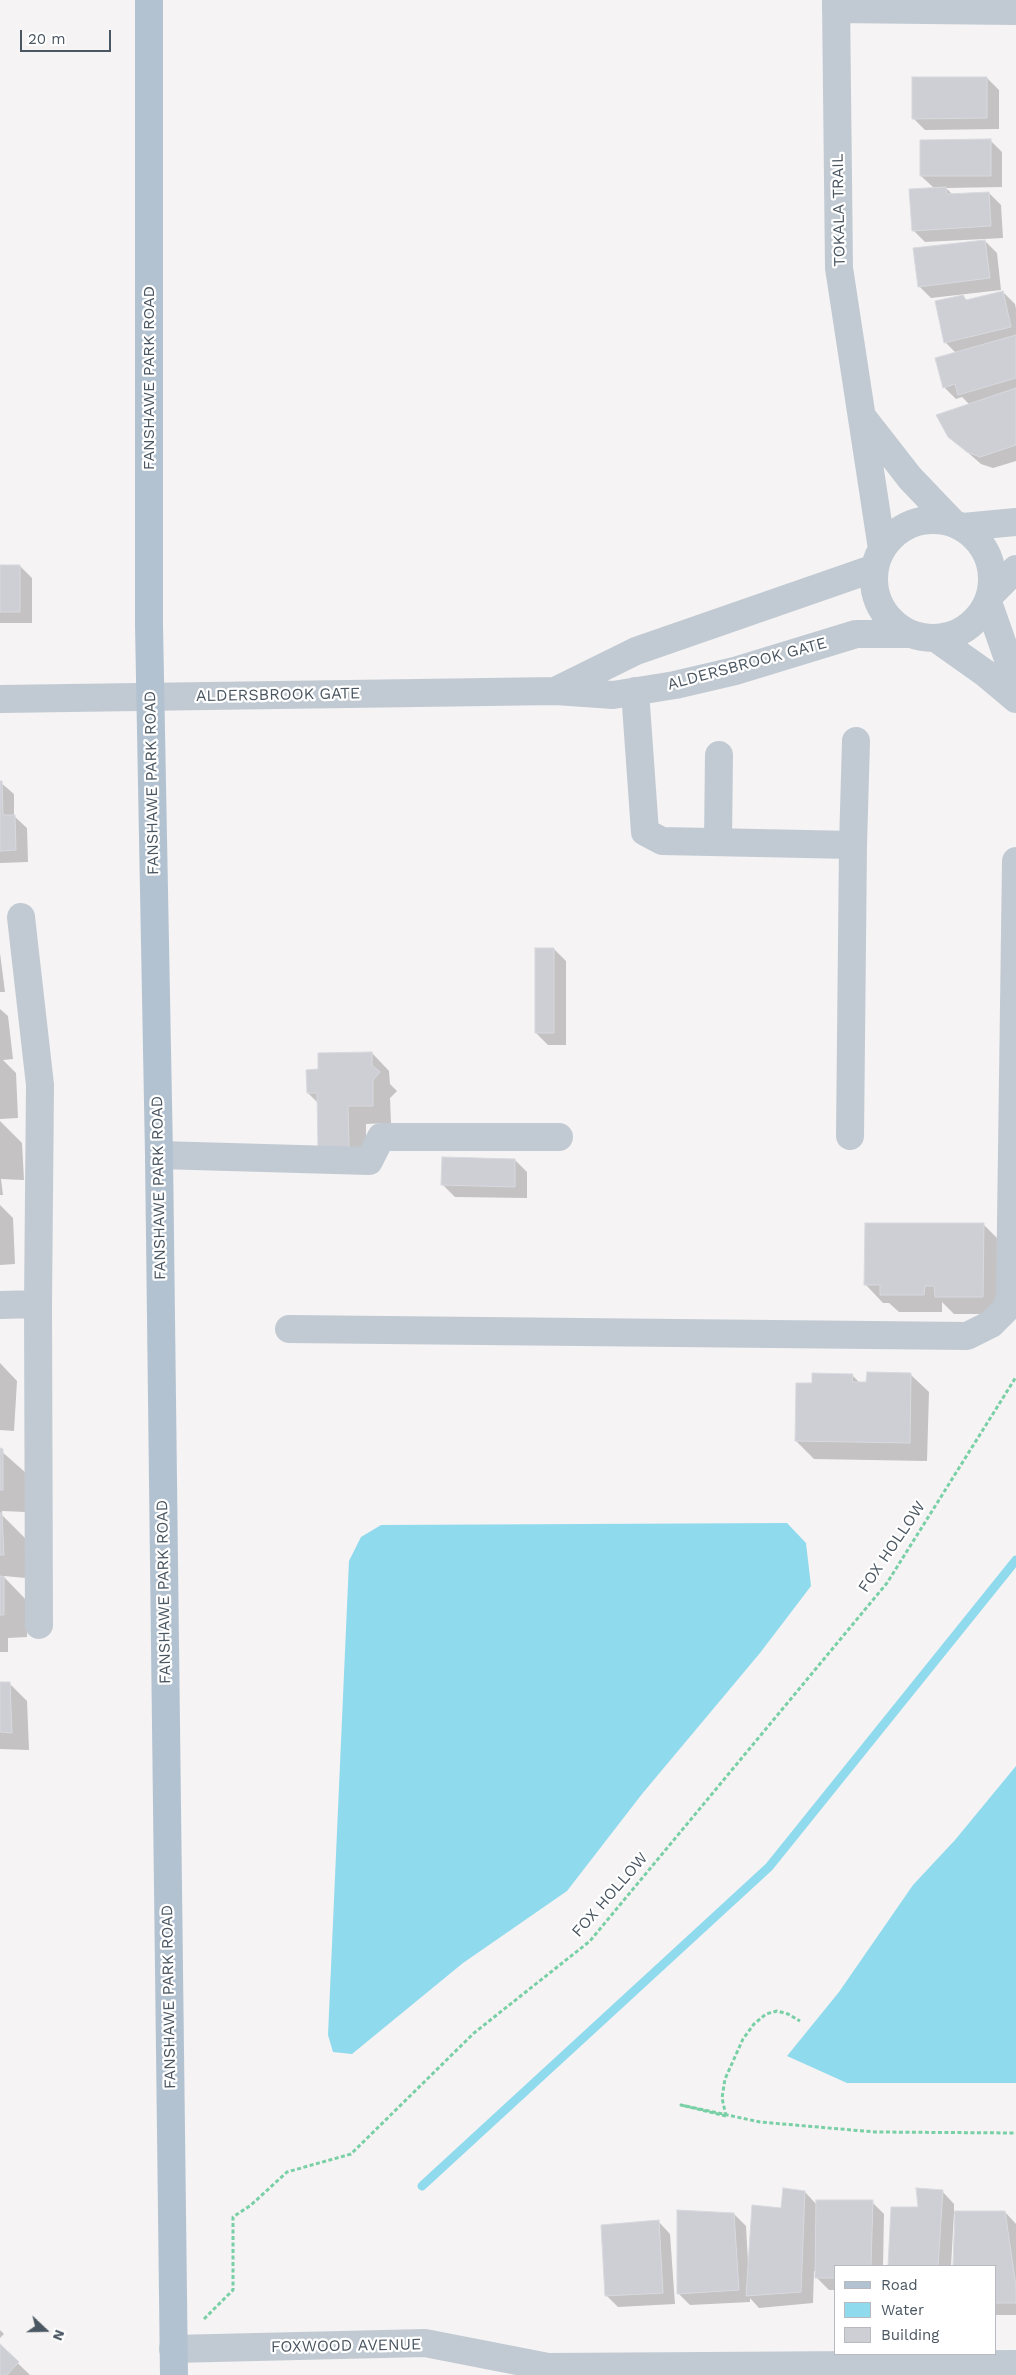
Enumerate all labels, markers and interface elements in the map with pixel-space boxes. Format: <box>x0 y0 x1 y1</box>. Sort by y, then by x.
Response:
scale bar <box>22 20 114 52</box>
text: 20 m <box>28 30 66 48</box>
street label: TOKALA TRAIL <box>828 153 850 267</box>
street label: FANSHAWE PARK ROAD <box>139 286 159 470</box>
street label: ALDERSBROOK GATE <box>665 633 829 695</box>
street label: ALDERSBROOK GATE <box>196 684 360 706</box>
street label: FANSHAWE PARK ROAD <box>141 691 163 875</box>
street label: FANSHAWE PARK ROAD <box>148 1096 170 1280</box>
street label: FOX HOLLOW <box>854 1498 930 1596</box>
street label: FANSHAWE PARK ROAD <box>153 1500 175 1684</box>
street label: FOX HOLLOW <box>568 1849 652 1941</box>
street label: FANSHAWE PARK ROAD <box>158 1905 180 2089</box>
legend <box>834 2265 996 2355</box>
text: Road <box>881 2276 918 2294</box>
text: Water <box>881 2301 924 2319</box>
north arrow <box>20 2305 70 2355</box>
text: Building <box>881 2326 939 2344</box>
text: N <box>50 2328 68 2343</box>
street label: FOXWOOD AVENUE <box>271 2335 421 2357</box>

